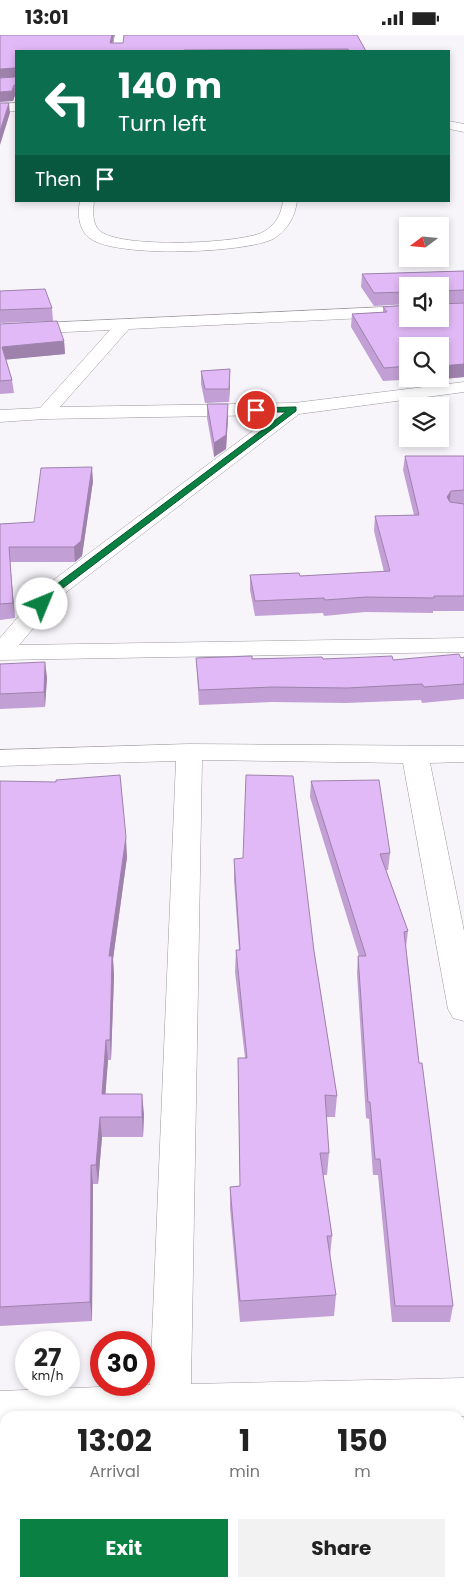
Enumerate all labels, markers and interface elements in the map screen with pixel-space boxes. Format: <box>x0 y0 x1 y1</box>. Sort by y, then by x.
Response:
text: 13:01 <box>25 4 69 31</box>
text: 140 m <box>118 61 222 110</box>
icon: left <box>35 70 100 135</box>
text: Turn left <box>118 108 206 139</box>
icon: arrive <box>91 165 119 193</box>
text: Then <box>35 166 81 193</box>
north arrow <box>399 217 449 267</box>
map controls <box>399 217 449 447</box>
button: sound <box>399 277 449 327</box>
button: search <box>399 337 449 387</box>
pin <box>235 389 277 431</box>
icon: arrive <box>242 396 270 424</box>
button: layers <box>399 397 449 447</box>
position arrow <box>15 577 67 629</box>
speed limit sign: 30 <box>90 1331 155 1396</box>
text: 27 <box>34 1340 61 1375</box>
text: km/h <box>32 1367 63 1384</box>
text: 13:02 <box>77 1419 152 1462</box>
text: 1 <box>239 1419 250 1462</box>
text: 150 <box>337 1419 388 1462</box>
text: Arrival <box>89 1460 140 1483</box>
text: min <box>229 1460 260 1483</box>
text: m <box>354 1460 371 1483</box>
button: Exit <box>20 1519 228 1577</box>
button: Share <box>238 1519 445 1577</box>

